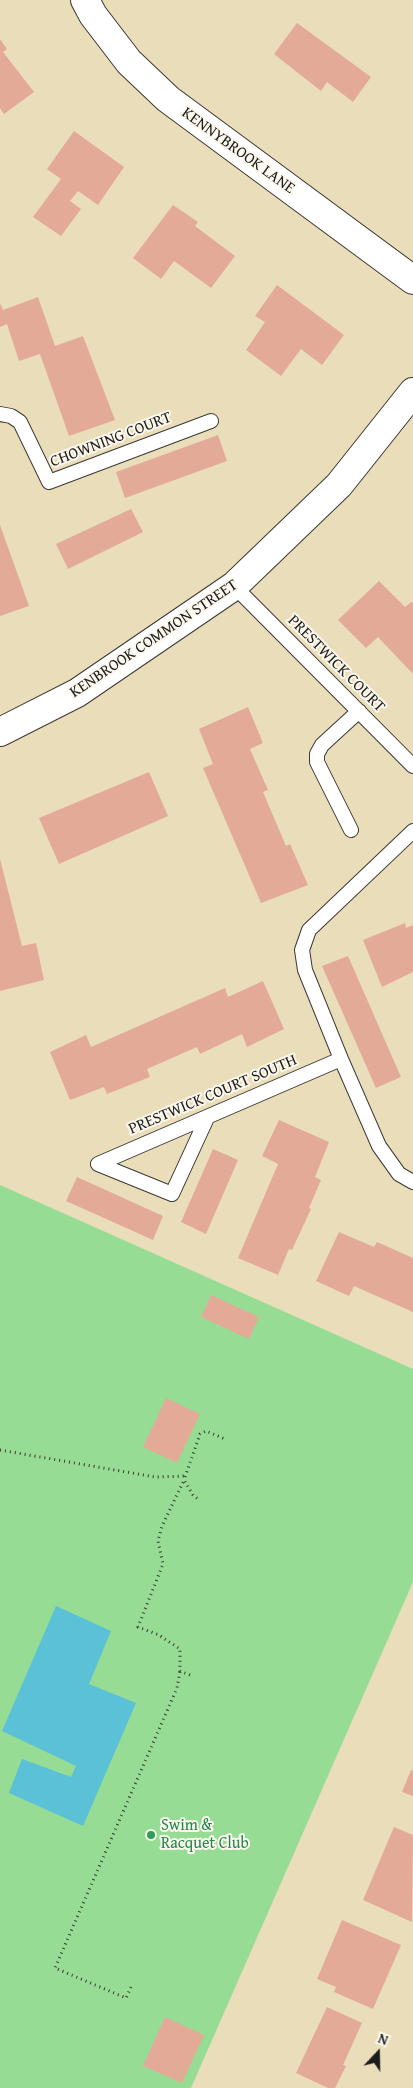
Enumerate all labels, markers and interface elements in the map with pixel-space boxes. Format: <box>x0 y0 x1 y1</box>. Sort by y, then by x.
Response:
street label: KENNYBROOK LANE <box>178 104 298 198</box>
street label: CHOWNING COURT <box>48 408 174 472</box>
street label: KENBROOK COMMON STREET <box>66 576 242 702</box>
street label: PRESTWICK COURT <box>283 611 389 717</box>
street label: PRESTWICK COURT SOUTH <box>126 1051 300 1139</box>
place label: Swim & Racquet Club <box>161 1816 249 1854</box>
marker: Swim & Racquet Club <box>145 1829 157 1841</box>
north arrow <box>353 2028 403 2078</box>
text: N <box>375 2028 391 2050</box>

